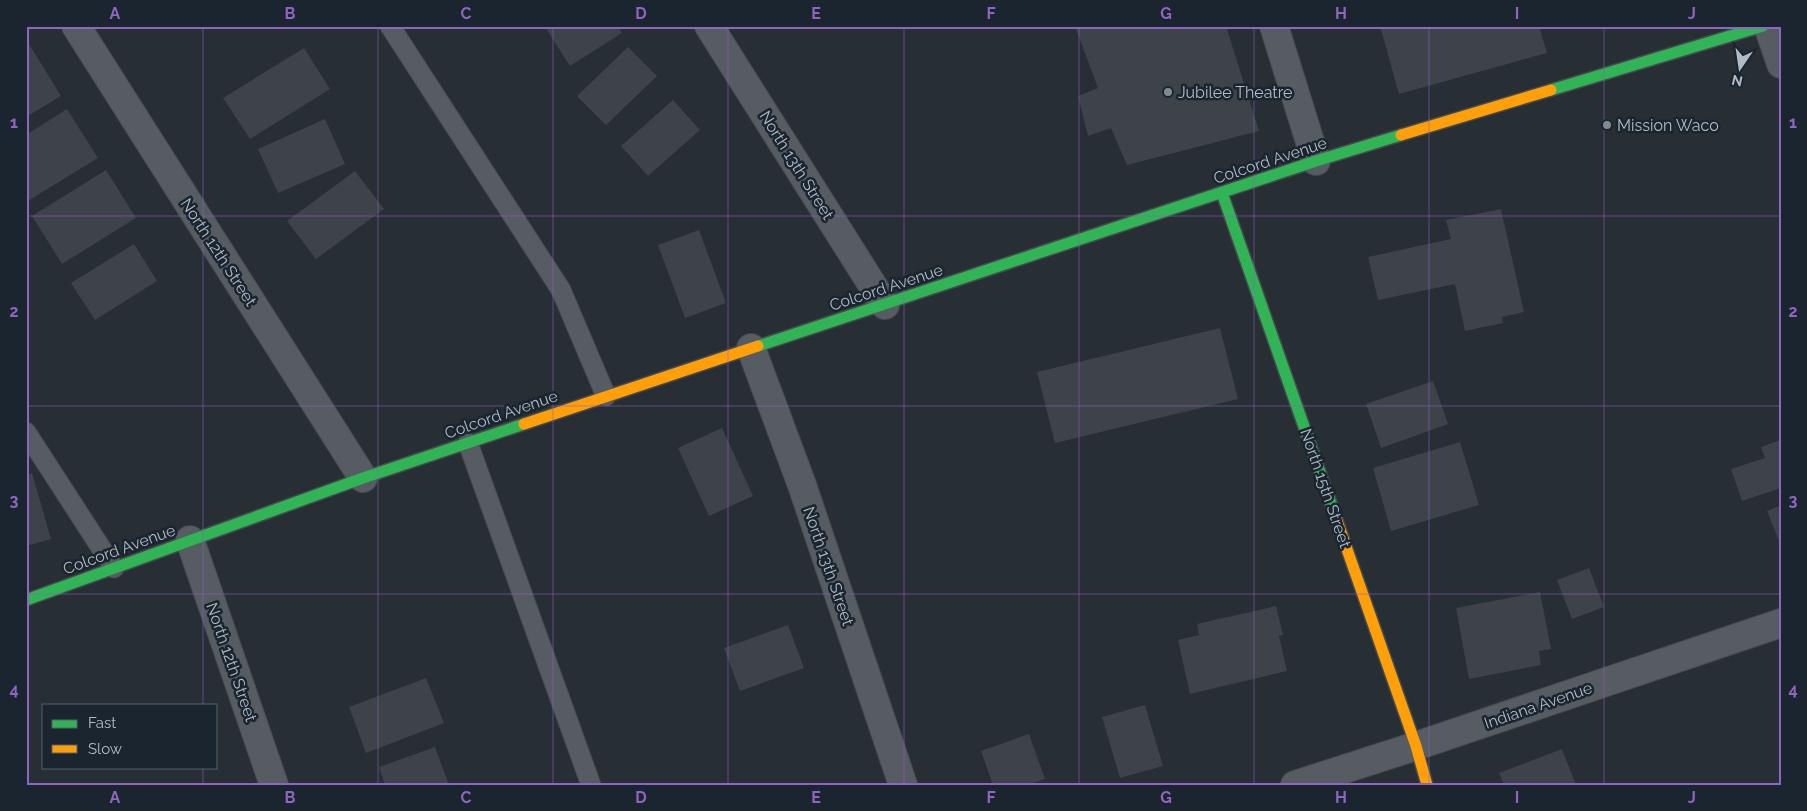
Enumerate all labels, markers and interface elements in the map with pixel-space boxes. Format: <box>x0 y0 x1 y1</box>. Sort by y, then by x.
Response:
text: A <box>110 4 121 23</box>
text: B <box>285 4 296 23</box>
text: C <box>461 4 472 23</box>
text: D <box>635 4 647 23</box>
text: E <box>811 4 821 23</box>
text: F <box>986 4 996 23</box>
text: G <box>1160 4 1172 23</box>
text: H <box>1335 4 1347 23</box>
text: I <box>1515 4 1519 23</box>
text: J <box>1688 4 1696 23</box>
north arrow <box>1714 42 1764 92</box>
text: N <box>1730 72 1744 90</box>
place label: Jubilee Theatre <box>1178 83 1292 102</box>
marker: Jubilee Theatre <box>1162 86 1174 98</box>
street label: North 13th Street <box>755 107 838 224</box>
text: 1 <box>10 113 18 132</box>
text: 1 <box>1789 113 1797 132</box>
place label: Mission Waco <box>1617 116 1719 135</box>
marker: Mission Waco <box>1601 119 1613 131</box>
street label: Colcord Avenue <box>1211 133 1329 188</box>
street label: North 12th Street <box>177 195 261 310</box>
street label: Colcord Avenue <box>827 260 945 315</box>
text: 2 <box>9 302 19 321</box>
text: 2 <box>1788 302 1798 321</box>
street label: Colcord Avenue <box>442 386 560 443</box>
street label: North 15th Street <box>1296 426 1355 551</box>
text: 3 <box>10 491 19 510</box>
text: 3 <box>1789 491 1798 510</box>
street label: North 13th Street <box>799 504 858 629</box>
street label: Colcord Avenue <box>60 520 178 579</box>
street label: North 12th Street <box>202 600 261 725</box>
street label: Indiana Avenue <box>1482 678 1595 733</box>
text: 4 <box>9 680 19 699</box>
text: 4 <box>1788 680 1798 699</box>
legend <box>42 704 218 768</box>
text: Fast <box>88 714 116 732</box>
text: Slow <box>88 740 122 758</box>
text: A <box>110 788 121 807</box>
text: B <box>285 788 296 807</box>
text: C <box>461 788 472 807</box>
text: D <box>635 788 647 807</box>
text: E <box>811 788 821 807</box>
text: F <box>986 788 996 807</box>
text: G <box>1160 788 1172 807</box>
text: H <box>1335 788 1347 807</box>
text: I <box>1515 788 1519 807</box>
text: J <box>1688 788 1696 807</box>

